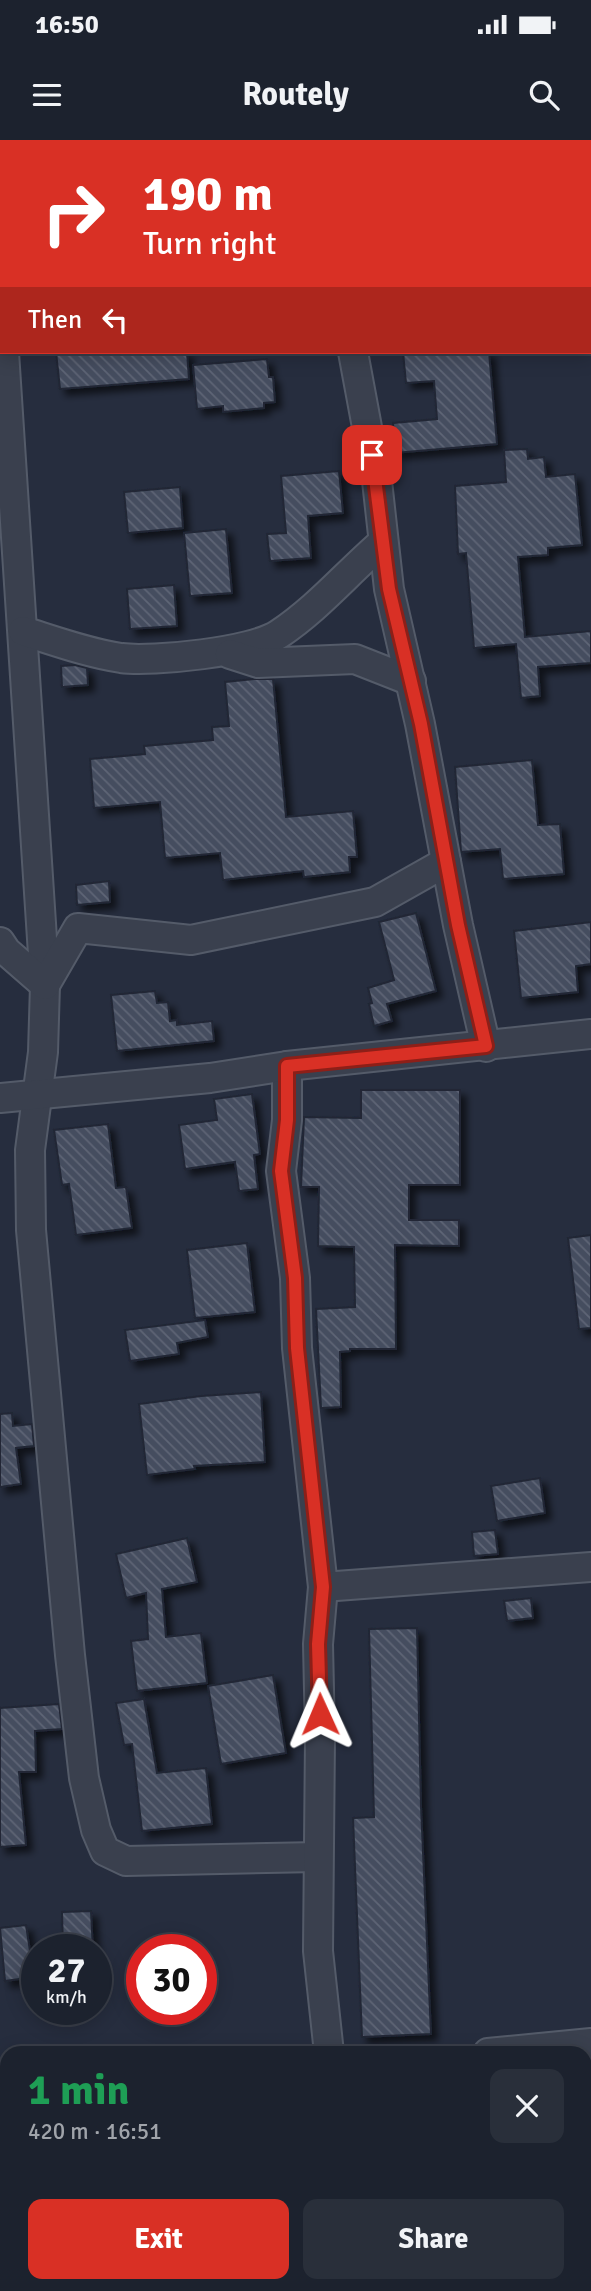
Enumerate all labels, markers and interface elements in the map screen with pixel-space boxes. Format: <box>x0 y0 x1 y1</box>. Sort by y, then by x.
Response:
text: 16:50 <box>35 9 99 41</box>
text: Routely <box>242 75 349 114</box>
icon: menu <box>28 76 66 114</box>
icon: search <box>525 76 563 114</box>
text: 190 m <box>143 164 273 224</box>
icon: right <box>28 168 119 259</box>
text: Turn right <box>143 224 276 263</box>
icon: left <box>96 301 134 339</box>
text: Then <box>28 304 82 336</box>
pin <box>342 425 402 485</box>
icon: arrive <box>353 436 391 474</box>
position arrow <box>283 1677 357 1751</box>
speed limit sign: 30 <box>126 1934 217 2025</box>
text: 27 <box>48 1949 85 1992</box>
text: km/h <box>46 1986 87 2008</box>
text: 1 min <box>28 2065 129 2116</box>
button: close <box>490 2069 564 2143</box>
text: 420 m · 16:51 <box>28 2117 162 2146</box>
button: Exit <box>28 2199 289 2279</box>
button: Share <box>303 2199 564 2279</box>

